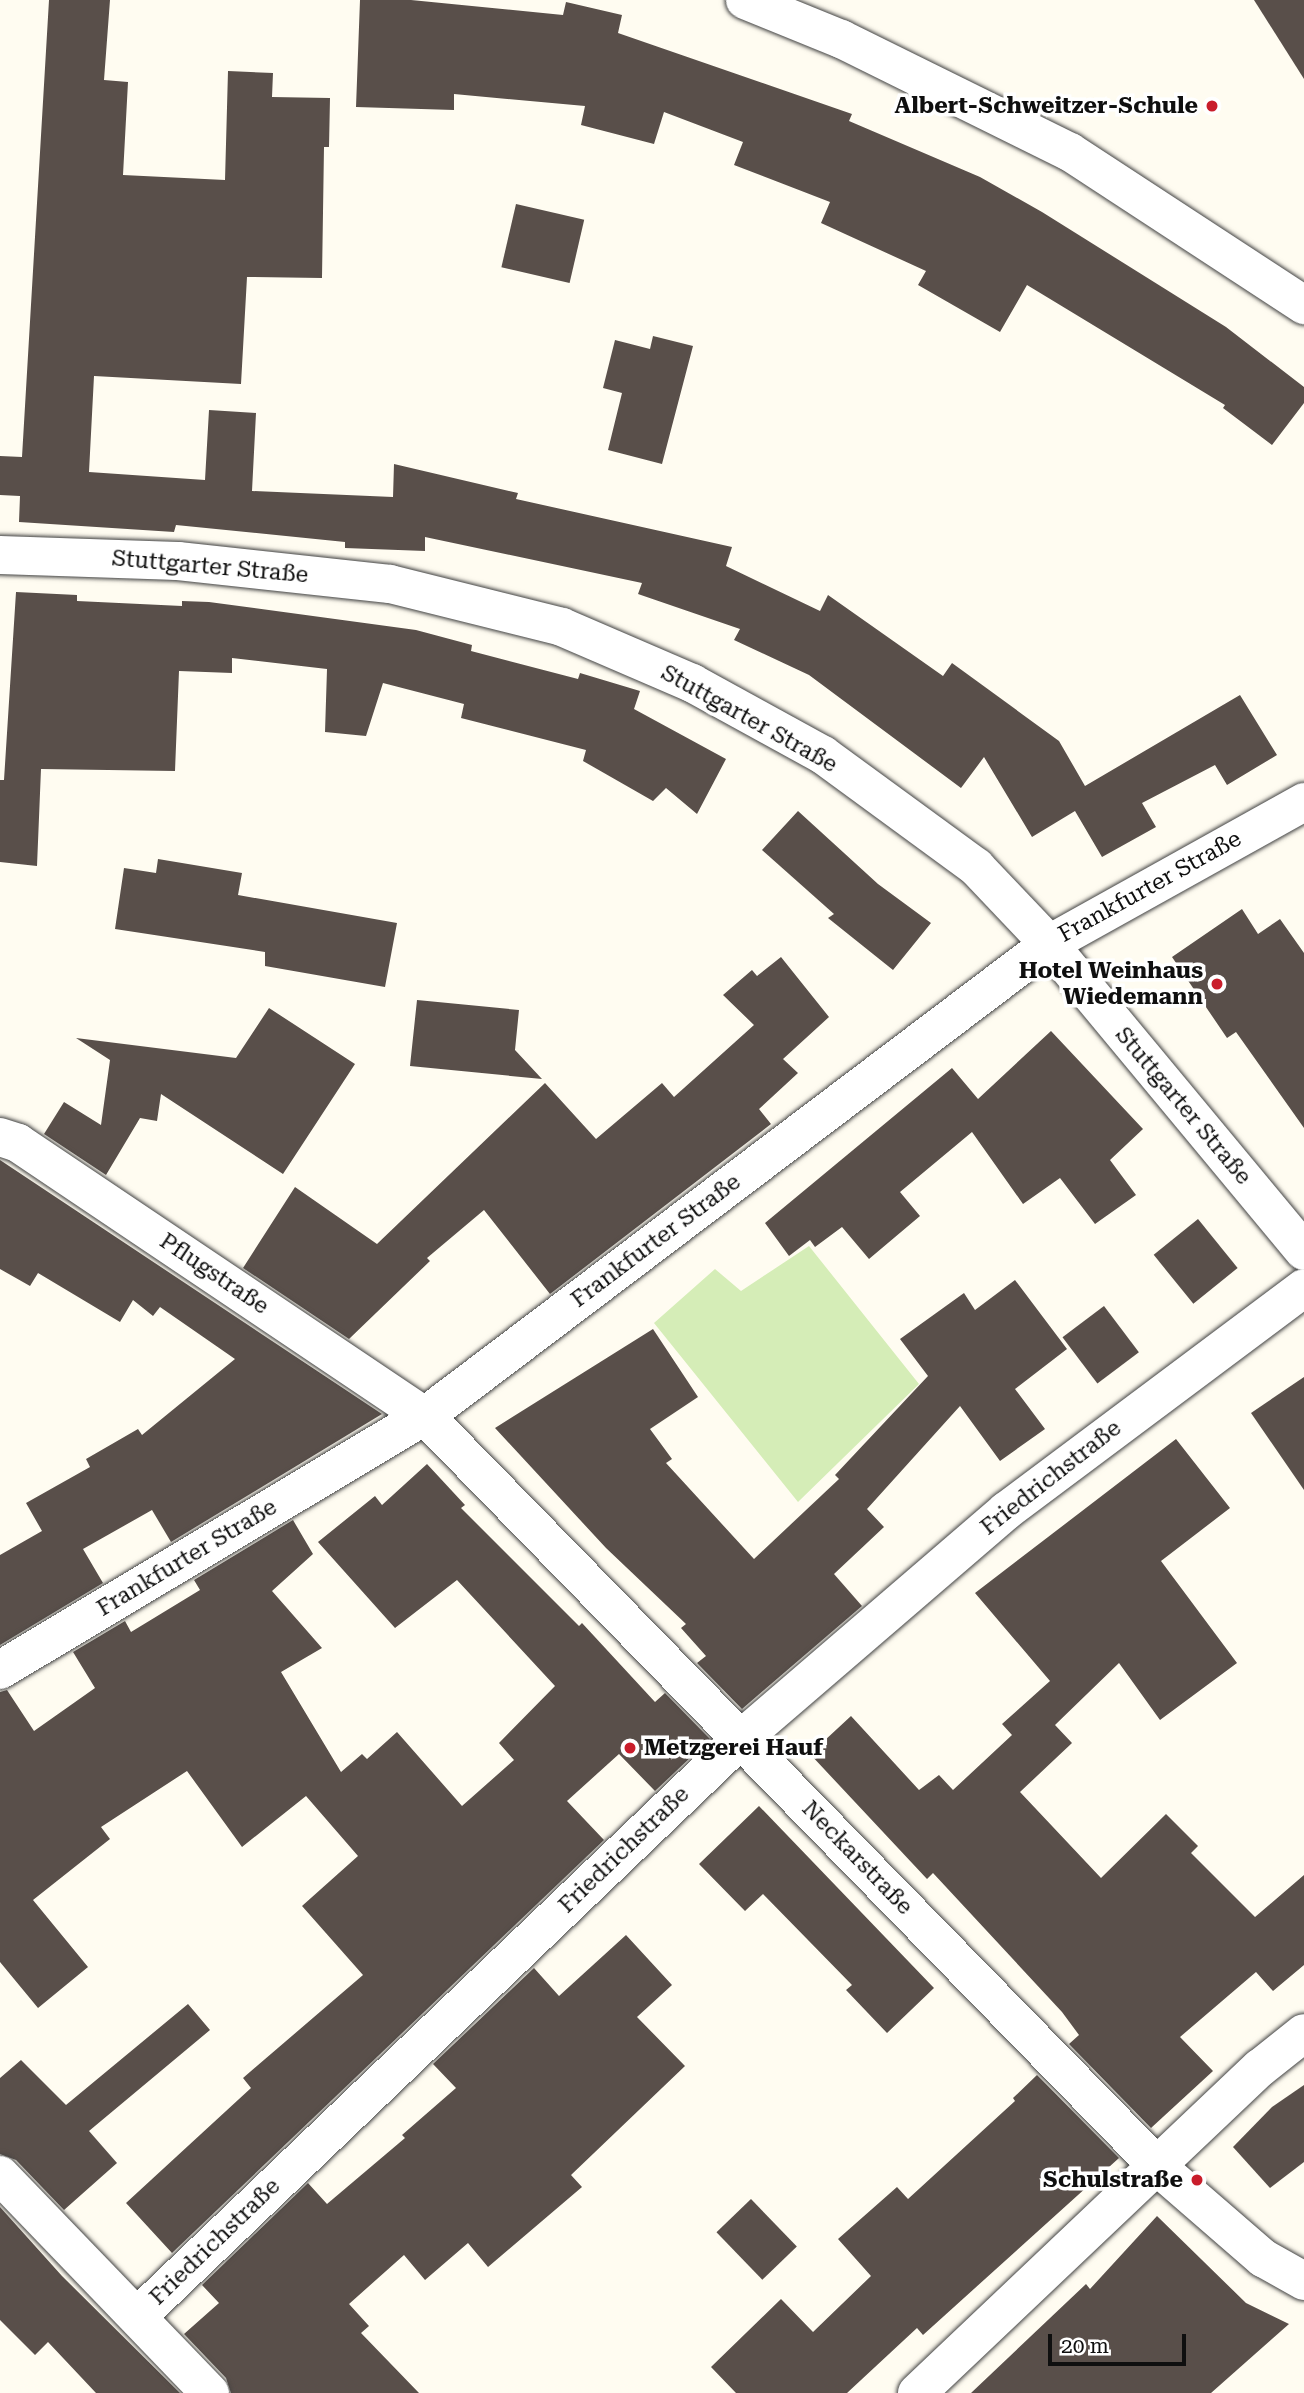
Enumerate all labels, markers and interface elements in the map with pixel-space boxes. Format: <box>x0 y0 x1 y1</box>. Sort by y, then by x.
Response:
place label: Albert-Schweitzer-Schule <box>894 92 1198 120</box>
marker: Albert-Schweitzer-Schule <box>1204 98 1220 114</box>
street label: Stuttgarter Straße <box>111 545 309 589</box>
street label: Stuttgarter Straße <box>656 659 842 779</box>
street label: Frankfurter Straße <box>1054 825 1246 949</box>
place label: Hotel Weinhaus Wiedemann <box>1019 957 1203 1011</box>
marker: Hotel Weinhaus Wiedemann <box>1209 976 1225 992</box>
street label: Stuttgarter Straße <box>1109 1022 1257 1190</box>
street label: Frankfurter Straße <box>566 1168 746 1314</box>
street label: Pflugstraße <box>154 1227 274 1321</box>
street label: Friedrichstraße <box>975 1415 1127 1541</box>
street label: Frankfurter Straße <box>92 1493 282 1623</box>
place label: Metzgerei Hauf <box>644 1734 823 1762</box>
marker: Metzgerei Hauf <box>622 1740 638 1756</box>
street label: Friedrichstraße <box>553 1781 695 1919</box>
street label: Neckarstraße <box>796 1795 918 1921</box>
place label: Schulstraße <box>1043 2166 1183 2194</box>
marker: Schulstraße <box>1189 2172 1205 2188</box>
street label: Friedrichstraße <box>144 2173 286 2311</box>
scale bar <box>1052 2320 1190 2364</box>
text: 20 m <box>1061 2334 1109 2358</box>

